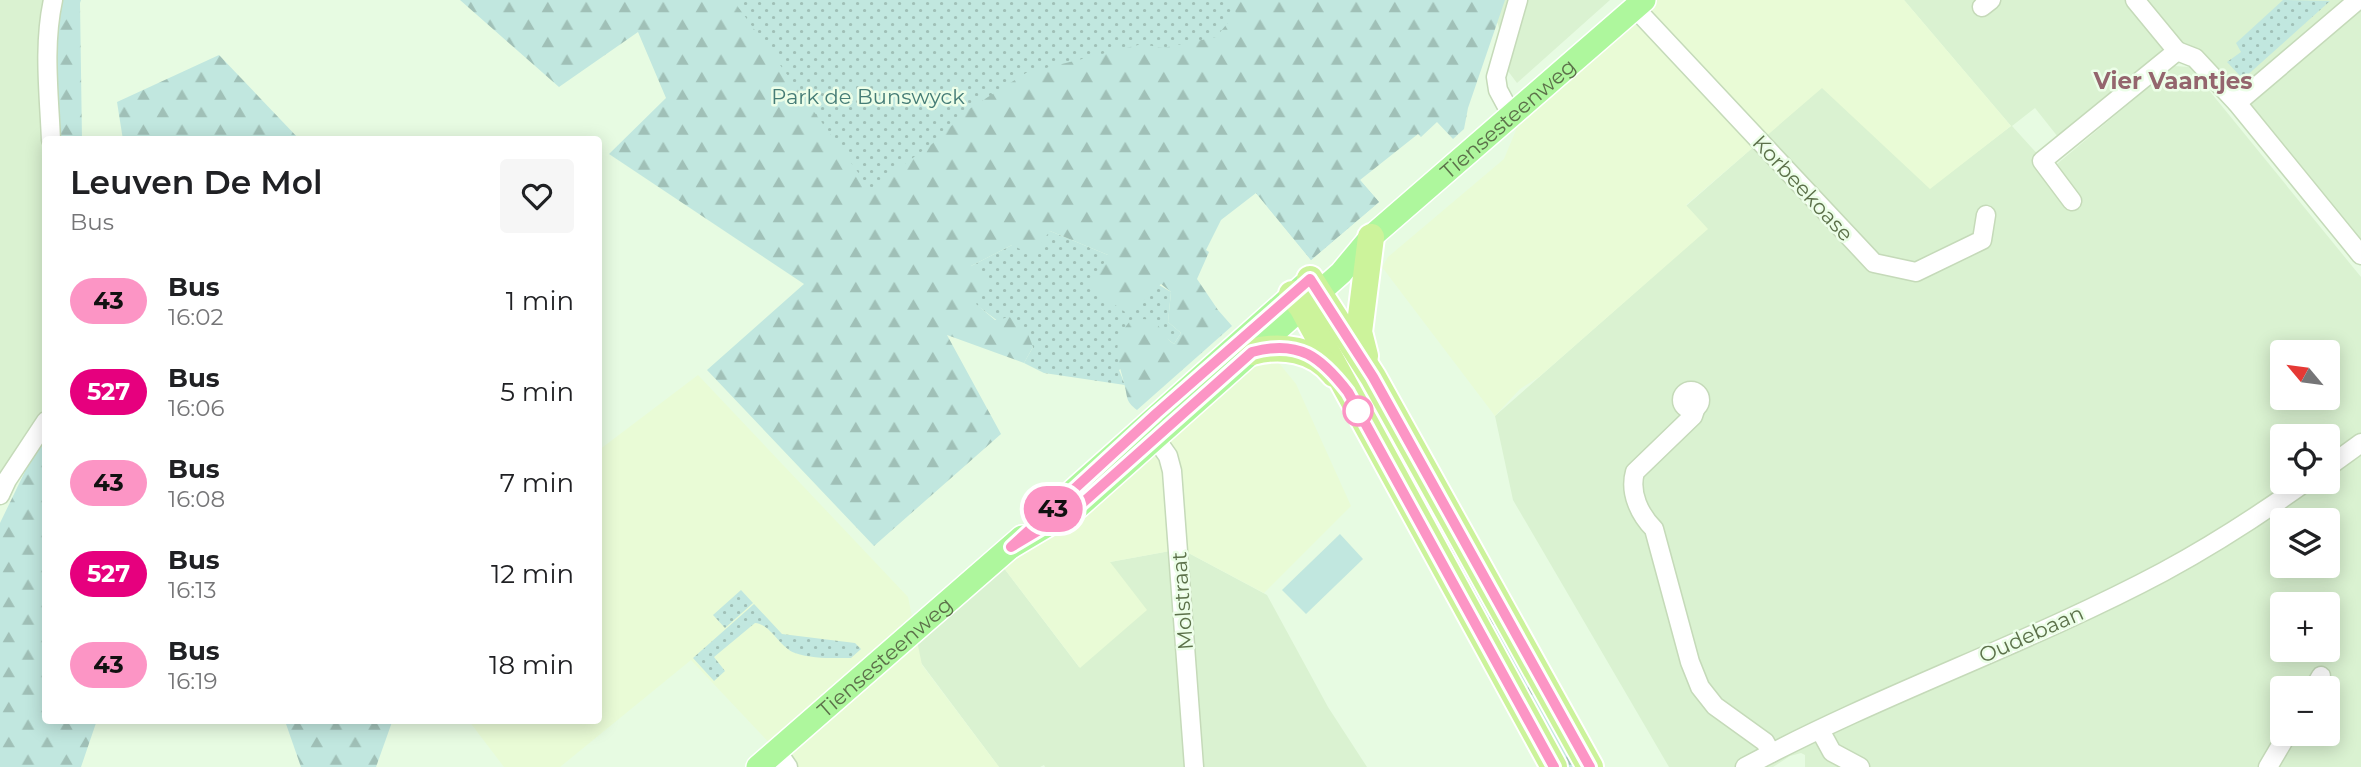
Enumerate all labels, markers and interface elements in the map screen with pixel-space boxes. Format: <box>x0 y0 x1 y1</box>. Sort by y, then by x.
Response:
street label: Tiensesteenweg <box>1435 53 1580 184</box>
district label: Vier Vaantjes <box>2093 67 2252 95</box>
park label: Park de Bunswyck <box>771 84 965 109</box>
street label: Korbeekoase <box>1747 130 1859 246</box>
button: heart <box>500 159 574 233</box>
text: Leuven De Mol <box>70 162 323 202</box>
text: Bus <box>70 208 114 236</box>
text: Bus <box>168 271 220 303</box>
text: 1 min <box>506 285 574 317</box>
text: 43 <box>93 286 124 315</box>
text: 16:02 <box>168 303 223 331</box>
north arrow <box>2270 340 2340 410</box>
map controls <box>2270 340 2340 746</box>
text: Bus <box>168 362 220 394</box>
text: 5 min <box>500 376 574 408</box>
text: 527 <box>87 377 130 406</box>
text: 16:06 <box>168 394 224 422</box>
unlabelled marker <box>1343 396 1373 426</box>
button: locate <box>2270 424 2340 494</box>
text: Bus <box>168 453 220 485</box>
text: 7 min <box>500 467 574 499</box>
text: 43 <box>93 468 124 497</box>
text: 16:08 <box>168 485 225 513</box>
line badge: 43 <box>1021 486 1084 532</box>
text: 43 <box>1038 494 1068 523</box>
button: layers <box>2270 508 2340 578</box>
text: Bus <box>168 544 220 576</box>
street label: Molstraat <box>1166 551 1198 651</box>
text: 12 min <box>491 558 574 590</box>
text: 527 <box>87 559 130 588</box>
text: 16:13 <box>168 576 216 604</box>
street label: Tiensesteenweg <box>812 591 957 722</box>
button: + <box>2270 592 2340 662</box>
street label: Oudebaan <box>1975 600 2087 668</box>
text: Bus <box>168 635 220 667</box>
text: 18 min <box>489 649 574 681</box>
text: 43 <box>93 650 124 679</box>
text: 16:19 <box>168 667 218 695</box>
button: − <box>2270 676 2340 746</box>

